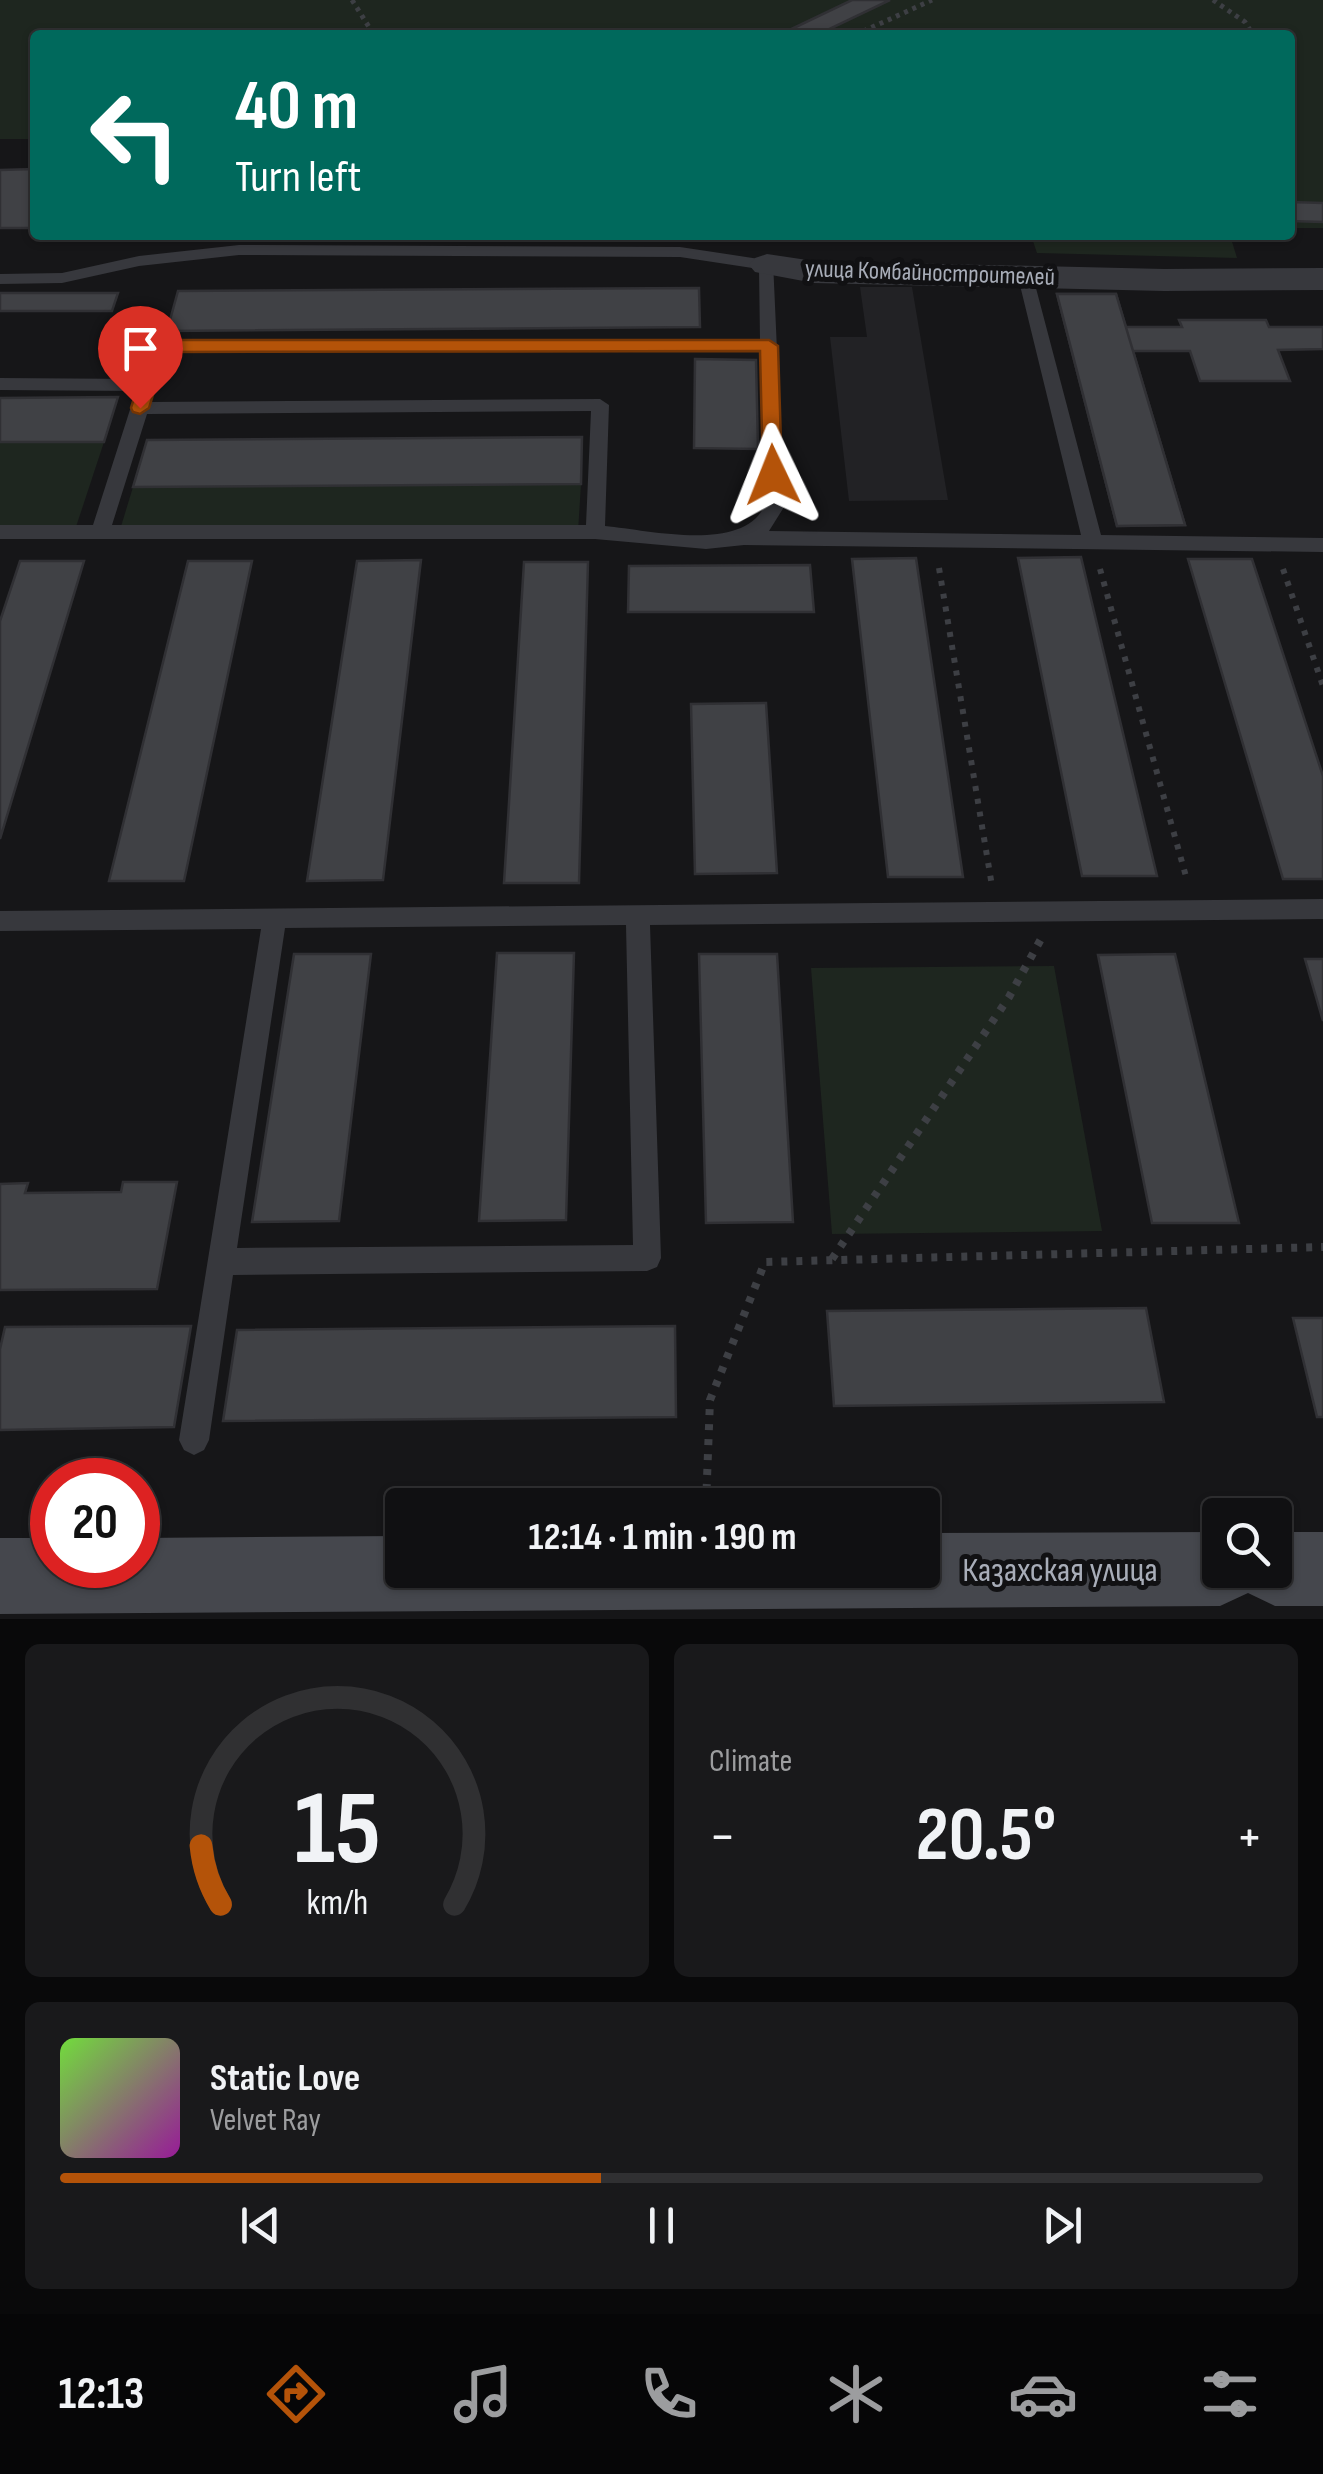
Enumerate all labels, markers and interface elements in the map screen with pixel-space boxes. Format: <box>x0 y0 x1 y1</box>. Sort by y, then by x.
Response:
text: 40 m <box>235 65 358 149</box>
icon: left <box>70 70 200 200</box>
text: Turn left <box>235 150 361 205</box>
street label: улица Комбайностроителей <box>805 253 1055 293</box>
pin <box>98 306 183 409</box>
icon: arrive <box>113 321 168 376</box>
position arrow <box>721 423 825 527</box>
speed limit sign: 20 <box>30 1458 160 1588</box>
map controls <box>1202 1498 1292 1588</box>
button: search <box>1202 1498 1292 1588</box>
text: 12:14 · 1 min · 190 m <box>529 1515 796 1560</box>
street label: Казахская улица <box>962 1549 1158 1592</box>
text: Climate <box>709 1742 792 1781</box>
text: 15 <box>294 1768 380 1893</box>
text: 20.5° <box>916 1791 1056 1882</box>
text: − <box>709 1804 736 1871</box>
text: + <box>1236 1804 1263 1871</box>
text: km/h <box>306 1882 368 1925</box>
text: Static Love <box>210 2056 360 2101</box>
text: Velvet Ray <box>210 2101 321 2140</box>
icon: previous <box>233 2198 288 2253</box>
icon: pause <box>634 2198 689 2253</box>
icon: next <box>1035 2198 1090 2253</box>
icon: directions <box>261 2359 331 2429</box>
icon: music <box>448 2359 518 2429</box>
icon: phone <box>634 2359 704 2429</box>
icon: climate <box>821 2359 891 2429</box>
icon: car <box>1008 2359 1078 2429</box>
icon: filters <box>1195 2359 1265 2429</box>
text: 12:13 <box>58 2367 144 2422</box>

